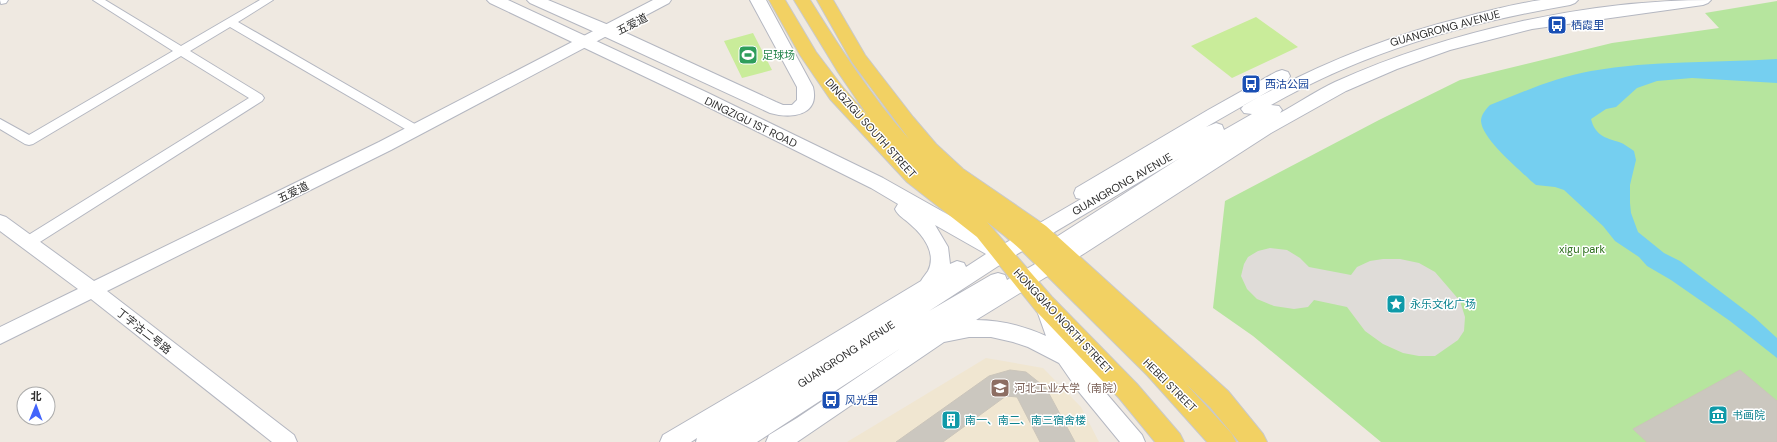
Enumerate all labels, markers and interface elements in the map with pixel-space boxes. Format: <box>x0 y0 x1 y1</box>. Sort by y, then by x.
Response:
street label: GUANGRONG AVENUE <box>1389 7 1501 49</box>
street label: 五爱道 <box>614 10 650 38</box>
bus stop icon: 栖霞里 <box>1546 14 1568 36</box>
place label: 栖霞里 <box>1571 18 1604 32</box>
sports icon: 足球场 <box>737 44 759 66</box>
place label: 足球场 <box>762 48 795 62</box>
bus stop icon: 西沽公园 <box>1240 73 1262 95</box>
street label: DINGZIGU SOUTH STREET <box>823 75 919 181</box>
place label: 西沽公园 <box>1265 77 1309 91</box>
street label: DINGZIGU 1ST ROAD <box>702 94 800 151</box>
street label: GUANGRONG AVENUE <box>1069 150 1175 218</box>
street label: 五爱道 <box>275 178 311 206</box>
park label: xigu park <box>1559 242 1605 256</box>
street label: HONGQIAO NORTH STREET <box>1011 266 1115 376</box>
place icon: 永乐文化广场 <box>1385 293 1407 315</box>
place label: 永乐文化广场 <box>1410 297 1476 311</box>
street label: 丁字沽二号路 <box>114 305 174 357</box>
street label: GUANGRONG AVENUE <box>795 317 897 391</box>
street label: HEBEI STREET <box>1140 355 1200 415</box>
school or university icon: 河北工业大学（南院） <box>989 377 1011 399</box>
place label: 河北工业大学（南院） <box>1014 381 1124 395</box>
north arrow <box>16 386 56 426</box>
text: 北 <box>31 389 42 403</box>
bus stop icon: 风光里 <box>820 389 842 411</box>
place label: 风光里 <box>845 393 878 407</box>
museum icon: 书画院 <box>1707 404 1729 426</box>
place label: 书画院 <box>1732 408 1765 422</box>
building icon: 南一、南二、南三宿舍楼 <box>940 409 962 431</box>
place label: 南一、南二、南三宿舍楼 <box>965 413 1086 427</box>

